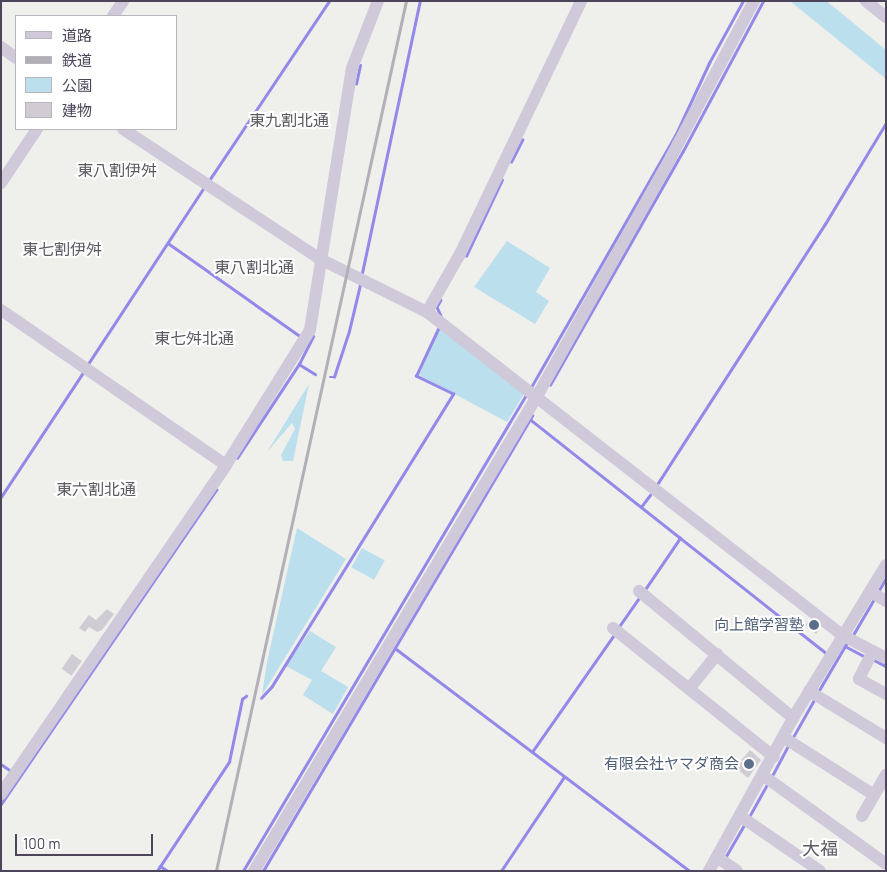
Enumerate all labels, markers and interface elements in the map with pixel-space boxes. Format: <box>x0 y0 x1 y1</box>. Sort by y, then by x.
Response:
legend <box>15 15 178 130</box>
text: 道路 <box>62 26 92 44</box>
text: 鉄道 <box>62 51 92 69</box>
text: 公園 <box>62 76 92 94</box>
text: 建物 <box>62 101 92 119</box>
district label: 東九割北通 <box>249 110 329 130</box>
district label: 東八割伊舛 <box>77 160 157 180</box>
district label: 東七割伊舛 <box>22 239 102 259</box>
district label: 東八割北通 <box>214 257 294 277</box>
district label: 東七舛北通 <box>154 328 234 348</box>
district label: 東六割北通 <box>56 479 136 499</box>
place label: 向上館学習塾 <box>714 616 804 634</box>
marker: 向上館学習塾 <box>808 619 820 631</box>
place label: 有限会社ヤマダ商会 <box>604 755 739 773</box>
marker: 有限会社ヤマダ商会 <box>743 758 755 770</box>
scale bar <box>18 824 155 856</box>
text: 100 m <box>23 834 61 852</box>
district label: 大福 <box>802 837 838 859</box>

